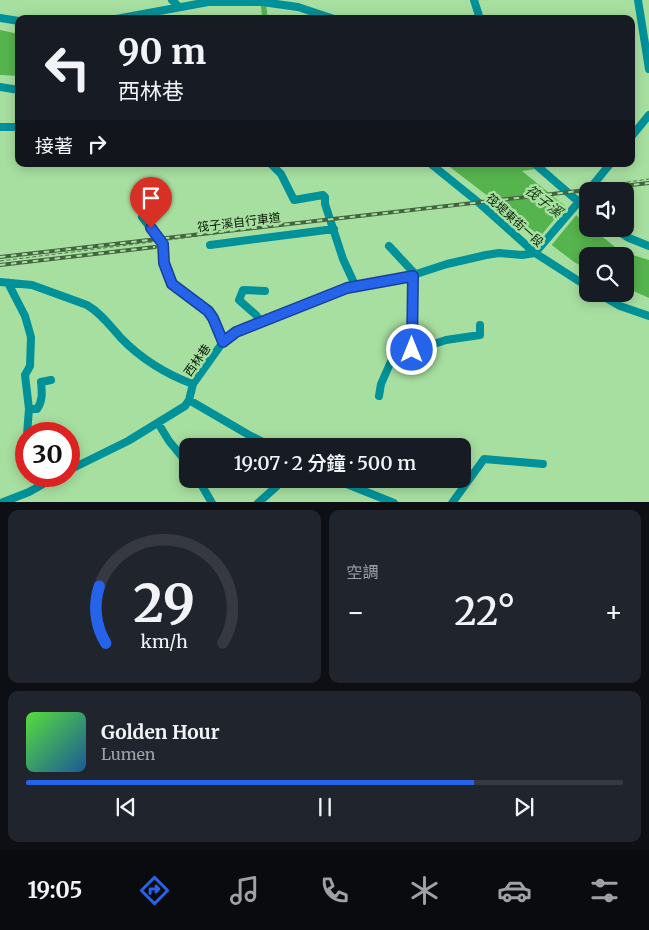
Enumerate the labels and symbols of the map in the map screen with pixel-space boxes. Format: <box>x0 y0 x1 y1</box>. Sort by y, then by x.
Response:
pin <box>130 177 172 228</box>
water label: 筏子溪 <box>522 181 568 222</box>
street label: 筏堤東街一段 <box>483 190 547 250</box>
street label: 筏子溪自行車道 <box>196 209 282 235</box>
position arrow <box>385 323 437 375</box>
street label: 西林巷 <box>181 341 213 379</box>
speed limit sign: 30 <box>15 422 80 487</box>

